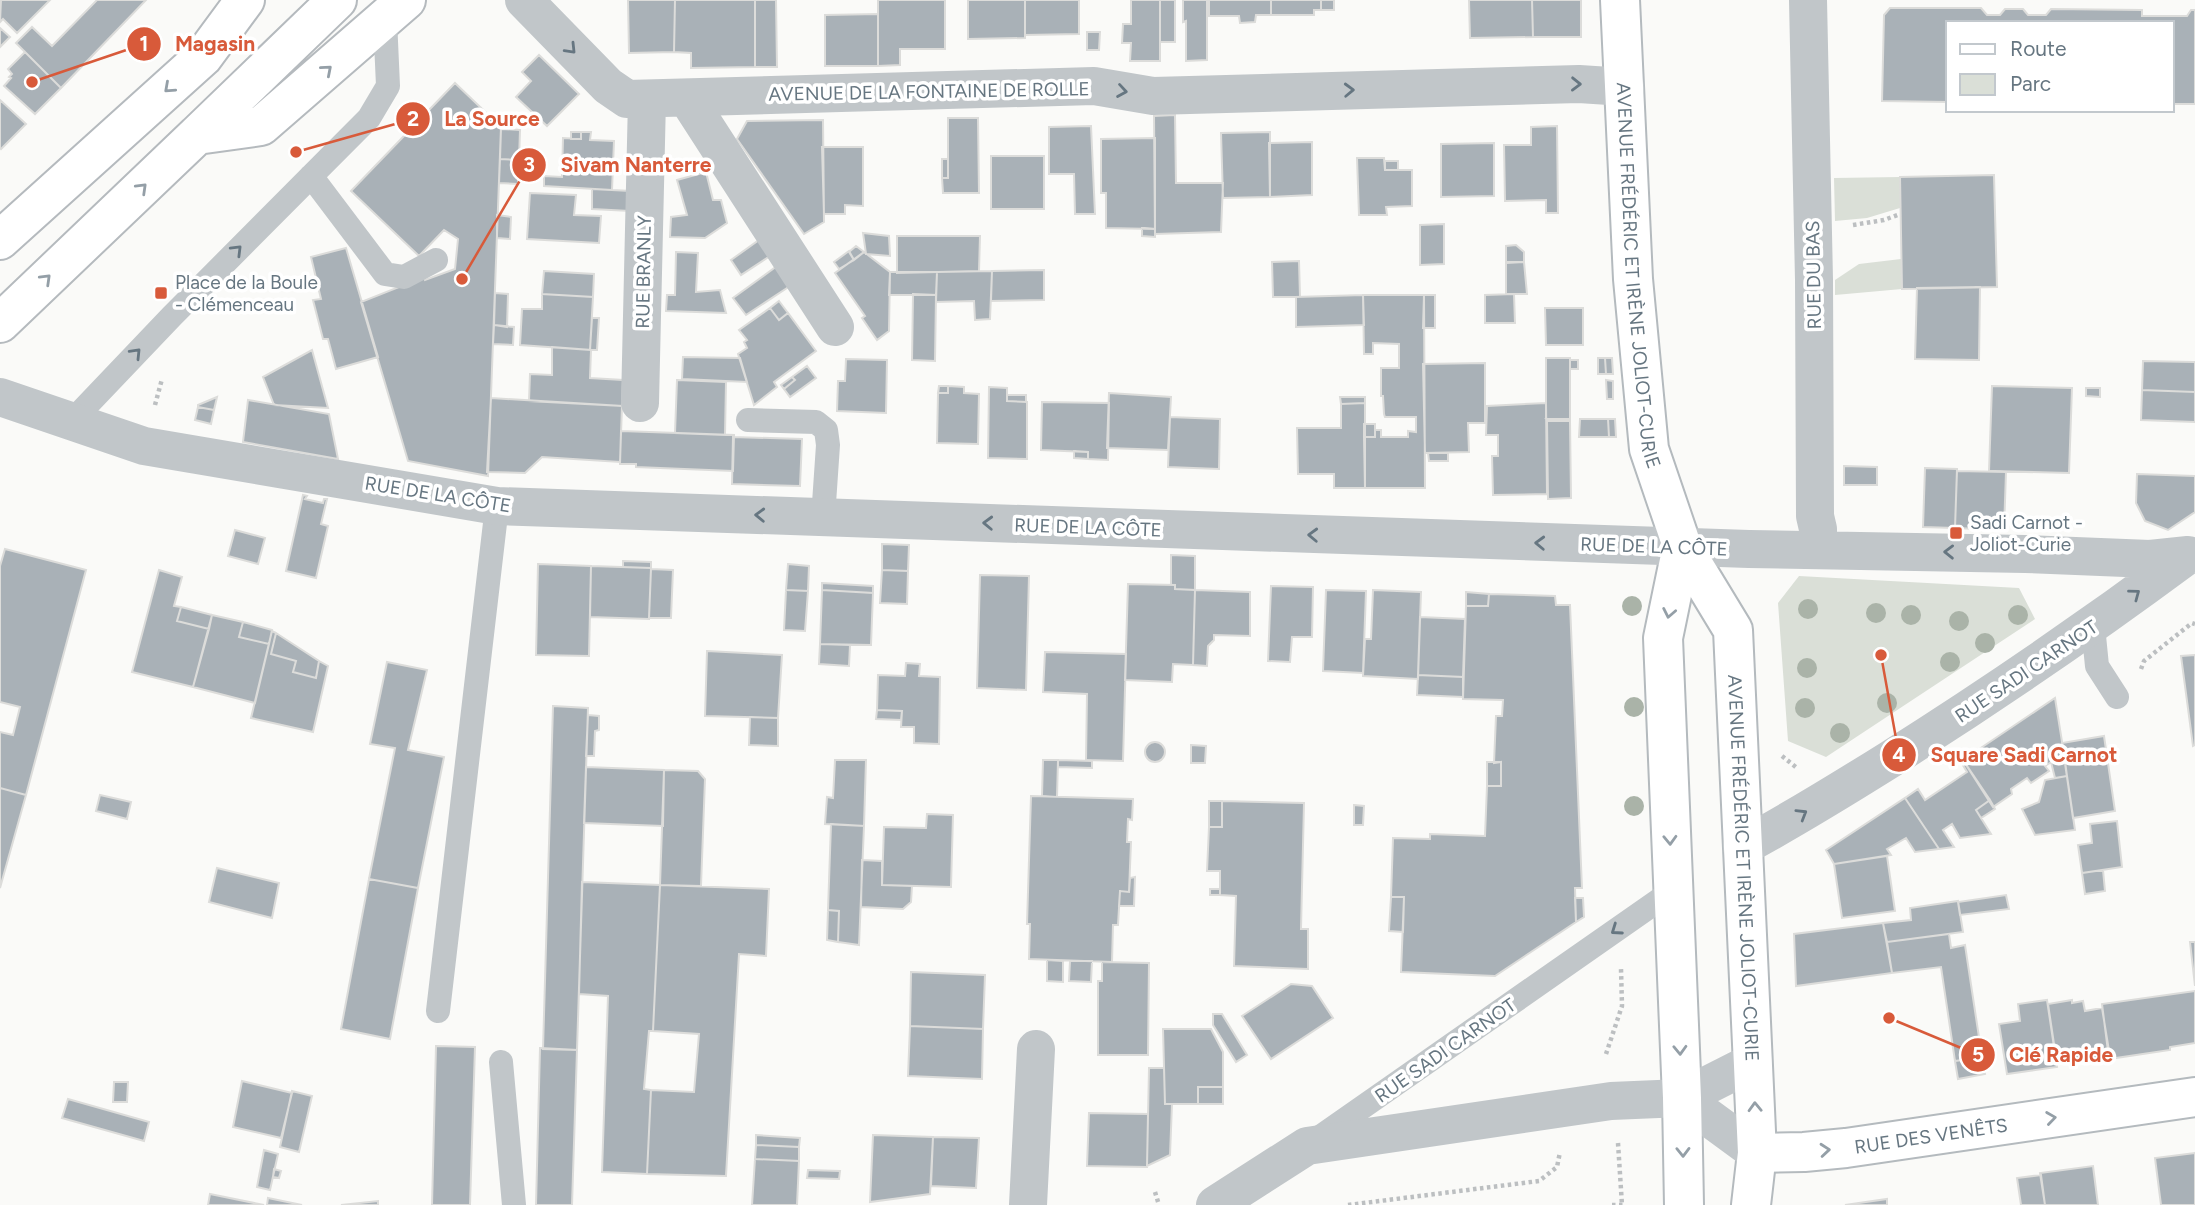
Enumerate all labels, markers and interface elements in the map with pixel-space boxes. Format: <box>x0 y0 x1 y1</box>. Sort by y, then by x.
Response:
legend <box>1946 21 2174 112</box>
callout: Magasin <box>126 23 270 65</box>
text: 1 <box>140 31 148 56</box>
text: Magasin <box>175 31 255 56</box>
text: Route <box>2010 36 2066 61</box>
one-way arrow <box>563 40 576 53</box>
one-way arrow <box>318 66 331 78</box>
text: Parc <box>2010 71 2051 96</box>
one-way arrow <box>1571 76 1582 92</box>
street label: AVENUE DE LA FONTAINE DE ROLLE <box>768 77 1090 106</box>
one-way arrow <box>164 80 177 92</box>
street label: AVENUE FRÉDÉRIC ET IRÈNE JOLIOT-CURIE <box>1612 82 1666 471</box>
one-way arrow <box>1116 83 1128 98</box>
one-way arrow <box>1344 83 1355 98</box>
callout: La Source <box>395 98 553 140</box>
text: 2 <box>407 106 419 131</box>
text: La Source <box>444 106 540 131</box>
callout: Sivam Nanterre <box>512 144 726 186</box>
text: 3 <box>523 152 535 177</box>
text: Sivam Nanterre <box>561 152 712 177</box>
one-way arrow <box>133 183 146 196</box>
street label: RUE BRANLY <box>631 215 656 329</box>
street label: RUE DU BAS <box>1801 220 1826 329</box>
one-way arrow <box>229 246 242 259</box>
place label: Place de la Boule - Clémenceau <box>175 271 318 316</box>
one-way arrow <box>38 275 51 288</box>
marker: Place de la Boule - Clémenceau <box>153 285 169 301</box>
one-way arrow <box>127 348 140 361</box>
street label: RUE DE LA CÔTE <box>363 472 513 517</box>
one-way arrow <box>755 508 766 523</box>
place label: Sadi Carnot - Joliot-Curie <box>1970 511 2083 556</box>
street label: RUE DE LA CÔTE <box>1014 513 1162 542</box>
one-way arrow <box>982 516 993 531</box>
marker: Sadi Carnot - Joliot-Curie <box>1948 525 1964 541</box>
one-way arrow <box>1307 527 1318 542</box>
street label: RUE DE LA CÔTE <box>1580 532 1728 561</box>
one-way arrow <box>1535 535 1546 550</box>
one-way arrow <box>1943 545 1954 560</box>
one-way arrow <box>2127 590 2140 603</box>
one-way arrow <box>1662 607 1677 619</box>
street label: RUE SADI CARNOT <box>1951 615 2102 728</box>
street label: AVENUE FRÉDÉRIC ET IRÈNE JOLIOT-CURIE <box>1723 674 1764 1062</box>
callout: Square Sadi Carnot <box>1882 734 2132 776</box>
text: 4 <box>1892 742 1906 767</box>
text: Square Sadi Carnot <box>1931 742 2117 767</box>
one-way arrow <box>1795 809 1808 822</box>
one-way arrow <box>1663 834 1678 845</box>
one-way arrow <box>1611 922 1624 934</box>
street label: RUE SADI CARNOT <box>1370 993 1521 1108</box>
callout: Clé Rapide <box>1960 1034 2127 1076</box>
text: 5 <box>1972 1042 1984 1067</box>
text: Clé Rapide <box>2009 1042 2113 1067</box>
one-way arrow <box>1673 1045 1688 1056</box>
one-way arrow <box>1748 1101 1763 1112</box>
one-way arrow <box>2045 1111 2056 1126</box>
street label: RUE DES VENÊTS <box>1853 1114 2009 1159</box>
one-way arrow <box>1820 1143 1831 1158</box>
one-way arrow <box>1675 1147 1691 1157</box>

